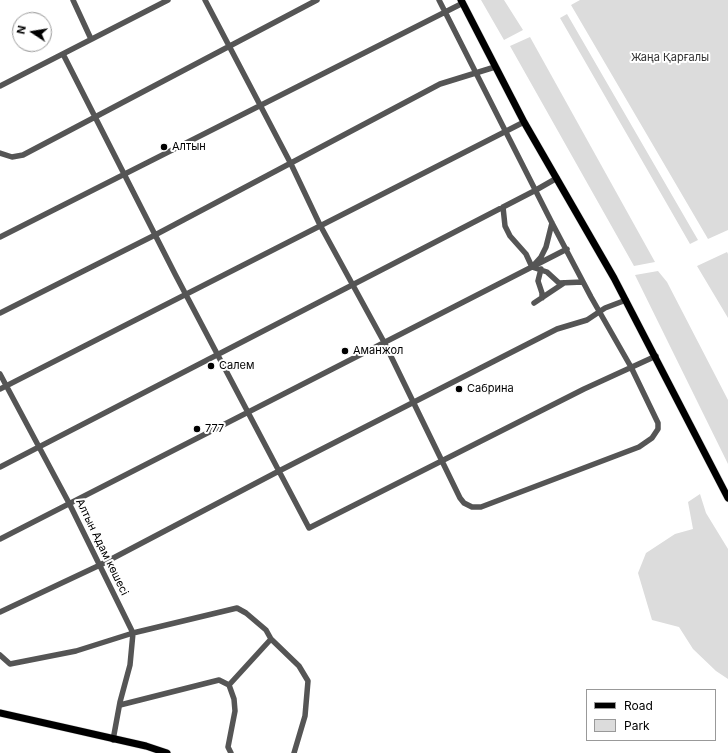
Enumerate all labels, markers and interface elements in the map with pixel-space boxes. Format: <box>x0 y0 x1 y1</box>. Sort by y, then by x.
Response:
north arrow <box>12 12 52 52</box>
text: N <box>14 24 29 35</box>
park label: Жаңа Қарғалы <box>631 51 709 65</box>
place label: Алтын <box>172 140 206 154</box>
marker: Алтын <box>159 142 169 152</box>
place label: Аманжол <box>353 344 403 358</box>
marker: Аманжол <box>340 346 350 356</box>
place label: Салем <box>219 359 254 373</box>
marker: Салем <box>206 361 216 371</box>
place label: Сабрина <box>467 382 514 396</box>
marker: Сабрина <box>454 384 464 394</box>
place label: 777 <box>205 422 224 436</box>
marker: 777 <box>192 424 202 434</box>
street label: Алтын Адам көшесі <box>73 497 131 597</box>
legend <box>586 689 716 741</box>
text: Road <box>624 698 653 713</box>
text: Park <box>624 718 650 733</box>

